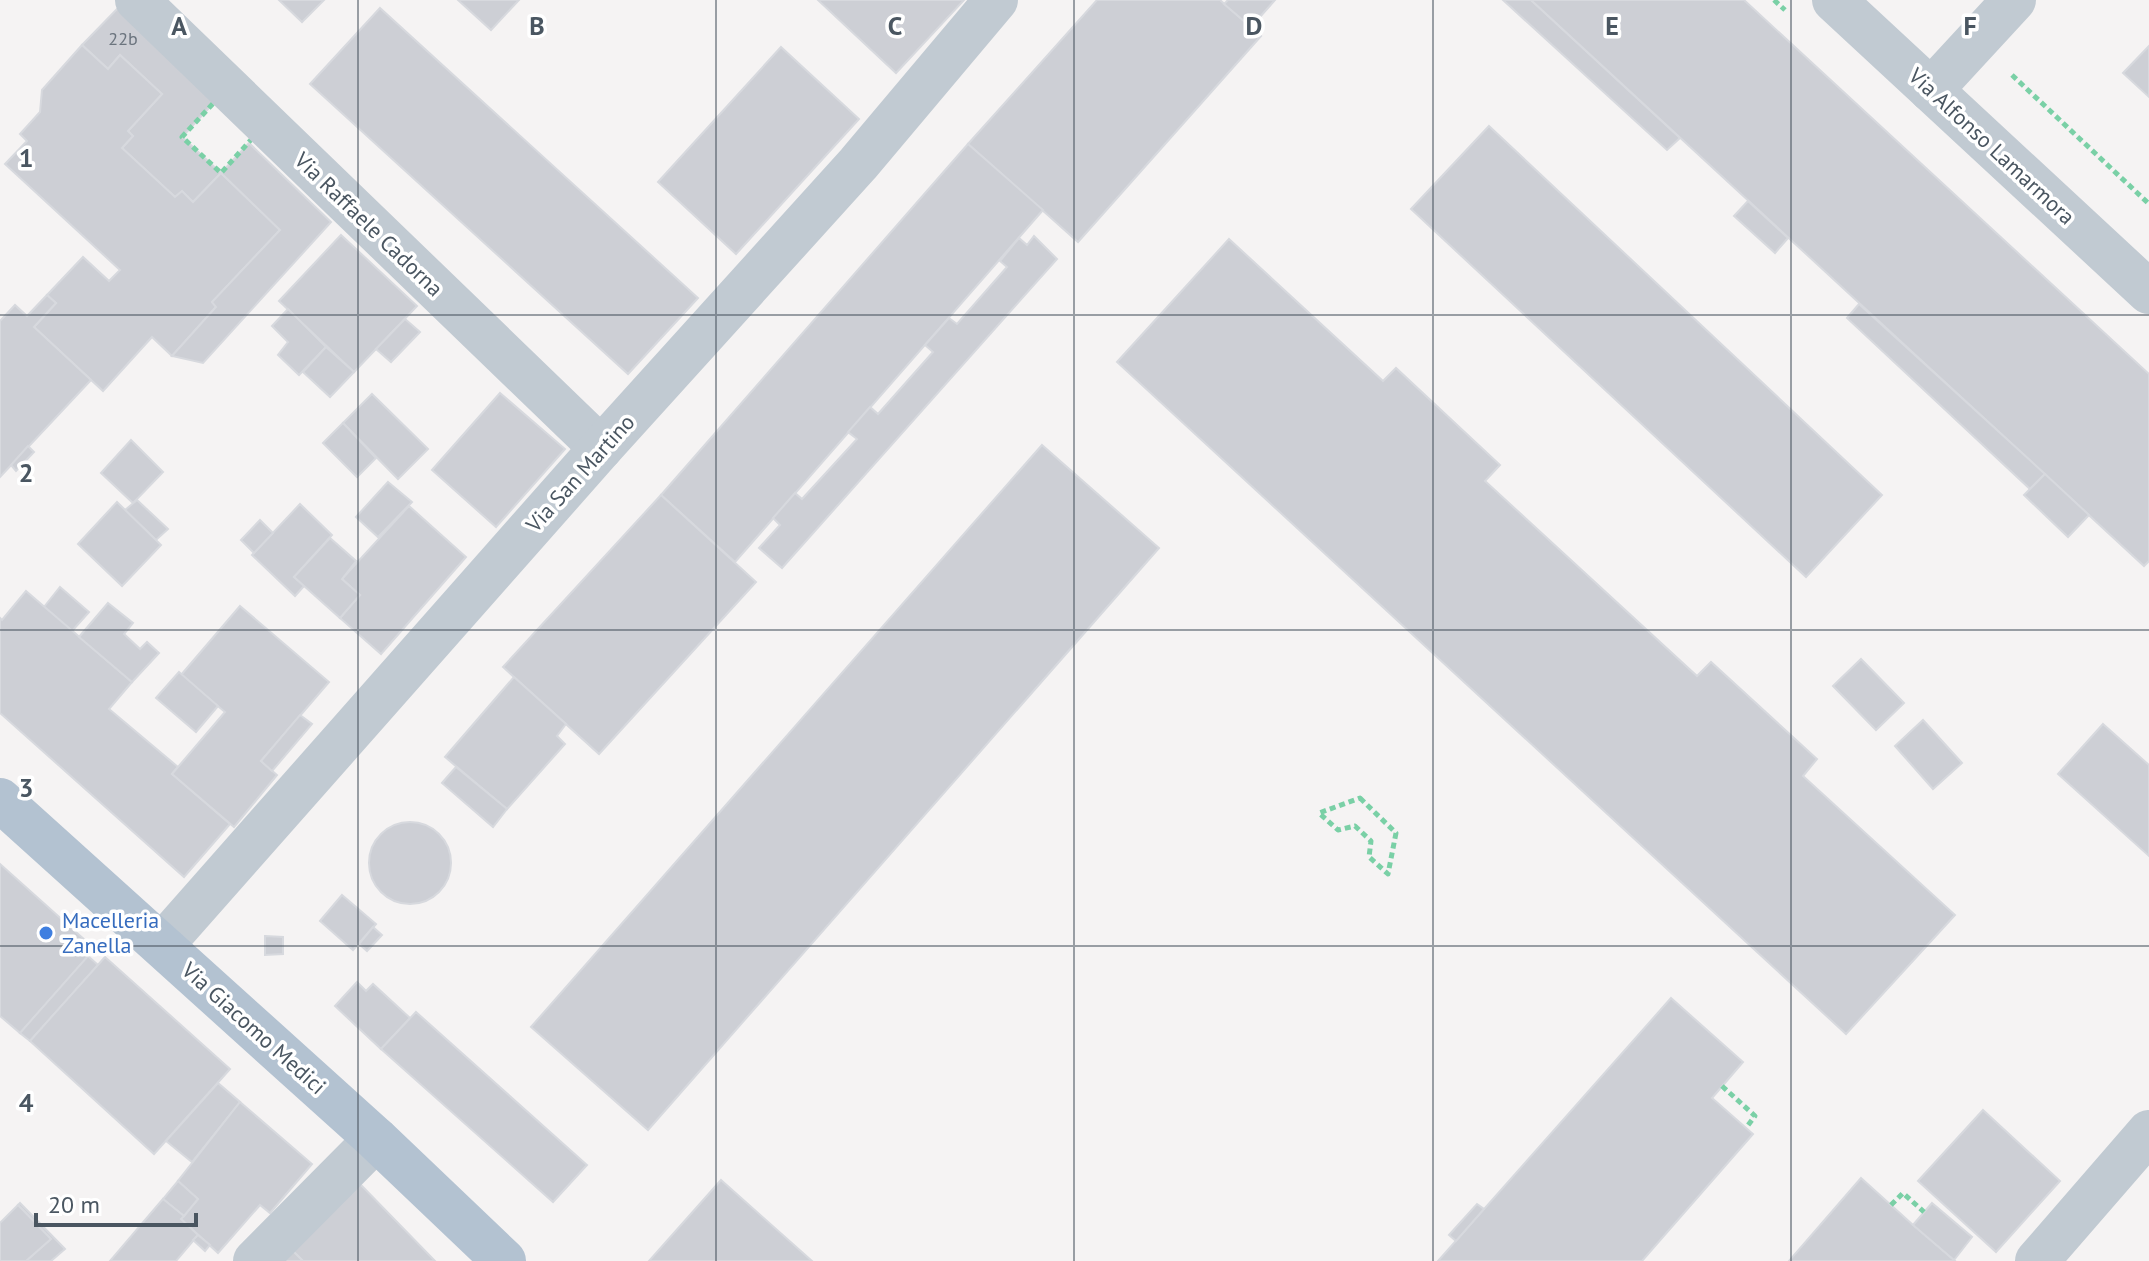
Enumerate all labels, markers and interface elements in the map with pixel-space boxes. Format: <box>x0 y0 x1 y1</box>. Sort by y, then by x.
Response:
text: A <box>171 9 187 42</box>
text: B <box>529 9 545 42</box>
text: C <box>888 9 902 42</box>
text: D <box>1246 9 1262 42</box>
text: E <box>1605 9 1619 42</box>
text: F <box>1963 9 1977 42</box>
house number: 22b <box>108 27 138 50</box>
street label: Via Alfonso Lamarmora <box>1902 61 2081 230</box>
text: 1 <box>19 141 33 174</box>
street label: Via Raffaele Cadorna <box>288 145 449 302</box>
street label: Via San Martino <box>519 408 640 539</box>
text: 2 <box>19 456 33 489</box>
text: 3 <box>19 771 33 804</box>
place label: Macelleria Zanella <box>62 906 159 959</box>
marker: Macelleria Zanella <box>37 924 55 942</box>
street label: Via Giacomo Medici <box>175 955 332 1100</box>
text: 4 <box>19 1086 34 1119</box>
scale bar <box>36 1177 196 1227</box>
text: 20 m <box>48 1189 100 1220</box>

